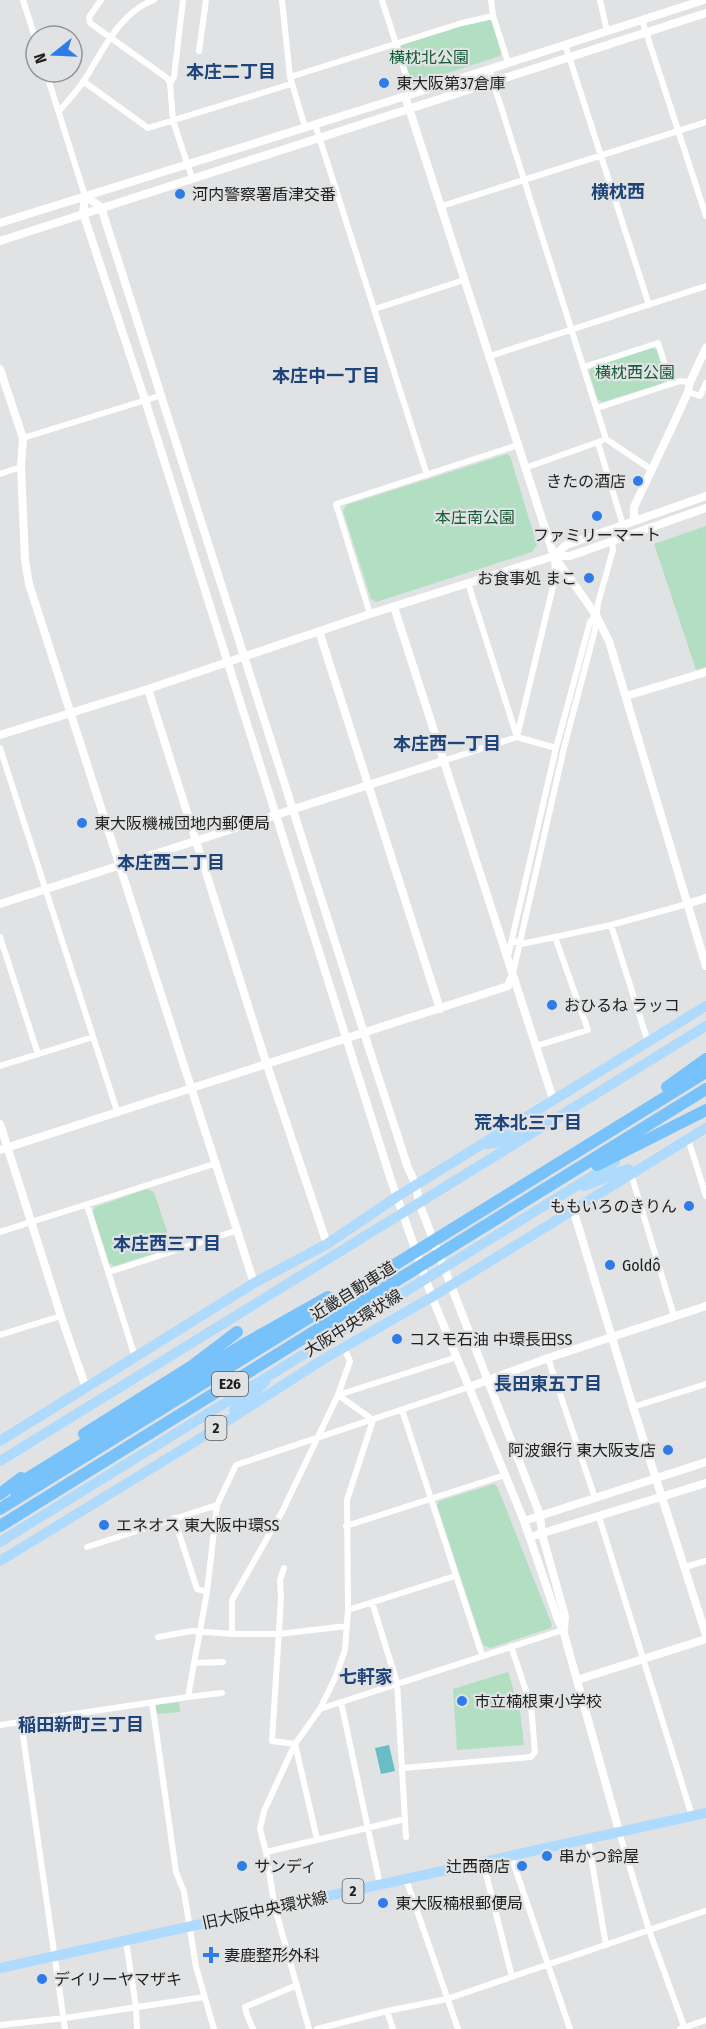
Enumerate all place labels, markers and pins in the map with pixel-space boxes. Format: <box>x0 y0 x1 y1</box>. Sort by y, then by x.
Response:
place label: 東大阪第37倉庫 <box>396 74 506 93</box>
marker: 東大阪第37倉庫 <box>377 76 391 90</box>
place label: 河内警察署盾津交番 <box>192 185 336 204</box>
marker: 河内警察署盾津交番 <box>173 187 187 201</box>
place label: きたの酒店 <box>546 472 626 491</box>
marker: きたの酒店 <box>631 474 645 488</box>
marker: ファミリーマート <box>590 509 604 523</box>
place label: ファミリーマート <box>533 526 661 545</box>
place label: お食事処 まこ <box>477 569 577 588</box>
marker: お食事処 まこ <box>582 571 596 585</box>
place label: 東大阪機械団地内郵便局 <box>94 814 270 833</box>
marker: 東大阪機械団地内郵便局 <box>75 816 89 830</box>
place label: おひるね ラッコ <box>564 996 680 1015</box>
marker: おひるね ラッコ <box>545 998 559 1012</box>
place label: ももいろのきりん <box>550 1197 677 1216</box>
marker: ももいろのきりん <box>682 1199 696 1213</box>
place label: Goldô <box>622 1256 661 1275</box>
marker: Goldô <box>603 1258 617 1272</box>
place label: コスモ石油 中環長田SS <box>409 1330 573 1349</box>
marker: コスモ石油 中環長田SS <box>390 1332 404 1346</box>
place label: 阿波銀行 東大阪支店 <box>508 1441 656 1460</box>
marker: 阿波銀行 東大阪支店 <box>661 1443 675 1457</box>
place label: エネオス 東大阪中環SS <box>116 1516 280 1535</box>
marker: エネオス 東大阪中環SS <box>97 1518 111 1532</box>
place label: 市立楠根東小学校 <box>474 1692 602 1711</box>
marker: 市立楠根東小学校 <box>455 1694 469 1708</box>
place label: 串かつ鈴屋 <box>559 1847 639 1866</box>
marker: 串かつ鈴屋 <box>540 1849 554 1863</box>
place label: サンディ <box>254 1857 317 1876</box>
place label: 辻西商店 <box>446 1857 510 1876</box>
marker: サンディ <box>235 1859 249 1873</box>
marker: 辻西商店 <box>515 1859 529 1873</box>
place label: 東大阪楠根郵便局 <box>395 1894 523 1913</box>
marker: 東大阪楠根郵便局 <box>376 1896 390 1910</box>
marker: 妻鹿整形外科 <box>202 1946 220 1964</box>
place label: 妻鹿整形外科 <box>224 1946 320 1965</box>
place label: デイリーヤマザキ <box>54 1970 182 1989</box>
marker: デイリーヤマザキ <box>35 1972 49 1986</box>

